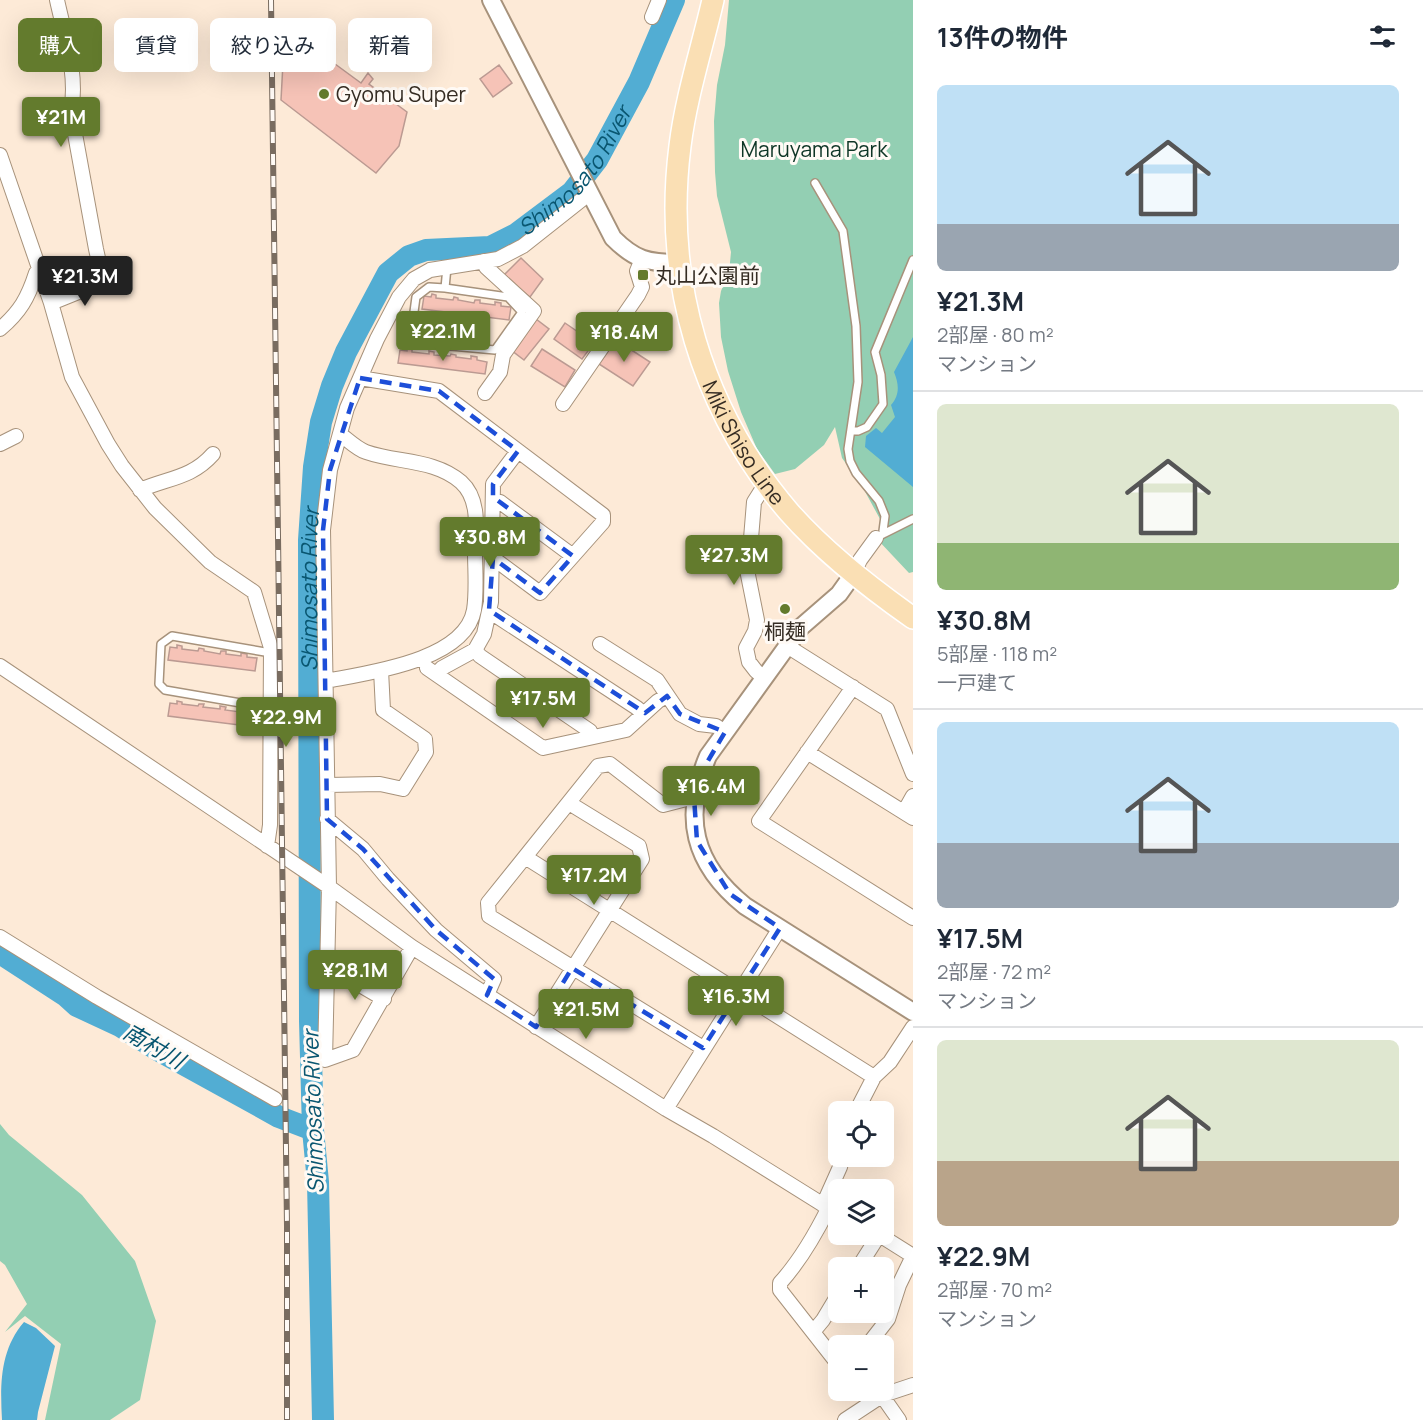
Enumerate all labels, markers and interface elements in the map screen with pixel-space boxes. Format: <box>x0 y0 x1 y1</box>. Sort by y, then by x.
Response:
chip: 購入 <box>18 18 102 72</box>
chip: 賃貸 <box>114 18 198 72</box>
chip: 絞り込み <box>210 18 336 72</box>
chip: 新着 <box>348 18 432 72</box>
text: 13件の物件 <box>937 19 1068 55</box>
icon: filters <box>1366 20 1399 53</box>
place label: Gyomu Super <box>336 80 466 108</box>
marker: Gyomu Super <box>317 87 331 101</box>
pin: ¥21M <box>25 97 97 148</box>
water label: Shimosato River <box>512 98 640 242</box>
text: ¥21M <box>36 103 86 130</box>
icon: home <box>1114 124 1222 232</box>
park label: Maruyama Park <box>740 135 888 163</box>
pin: ¥21.3M <box>36 256 134 307</box>
place label: 丸山公園前 <box>655 261 760 289</box>
text: ¥21.3M <box>52 262 118 289</box>
marker: 丸山公園前 <box>636 268 650 282</box>
text: ¥21.3M <box>937 283 1024 319</box>
pin: ¥22.1M <box>394 311 492 362</box>
pin: ¥18.4M <box>575 312 673 363</box>
text: ¥22.1M <box>410 317 476 344</box>
text: ¥18.4M <box>590 318 658 345</box>
text: 2部屋 · 80 m² <box>937 321 1054 348</box>
text: マンション <box>937 350 1037 377</box>
street label: Miki Shiso Line <box>696 376 792 511</box>
icon: home <box>1114 443 1222 551</box>
water label: Shimosato River <box>294 504 326 671</box>
pin: ¥30.8M <box>441 517 539 568</box>
text: ¥30.8M <box>454 523 526 550</box>
pin: ¥27.3M <box>685 535 783 586</box>
text: ¥27.3M <box>699 541 769 568</box>
marker: 桐麺 <box>778 602 792 616</box>
text: ¥30.8M <box>937 602 1031 638</box>
place label: 桐麺 <box>764 617 806 645</box>
text: 5部屋 · 118 m² <box>937 640 1057 667</box>
text: 一戸建て <box>937 669 1017 696</box>
pin: ¥17.5M <box>494 678 592 729</box>
text: ¥17.5M <box>510 684 576 711</box>
pin: ¥22.9M <box>237 697 335 748</box>
text: ¥22.9M <box>250 703 322 730</box>
icon: home <box>1114 761 1222 869</box>
pin: ¥16.4M <box>662 766 760 817</box>
text: ¥16.4M <box>677 772 745 799</box>
pin: ¥17.2M <box>545 855 643 906</box>
text: ¥17.2M <box>561 861 627 888</box>
text: ¥17.5M <box>937 920 1023 956</box>
pin: ¥28.1M <box>306 950 404 1001</box>
text: ¥28.1M <box>322 956 388 983</box>
text: 2部屋 · 72 m² <box>937 958 1051 985</box>
pin: ¥16.3M <box>687 976 785 1027</box>
text: ¥16.3M <box>702 982 770 1009</box>
text: マンション <box>937 987 1037 1014</box>
pin: ¥21.5M <box>537 989 635 1040</box>
text: ¥21.5M <box>553 995 620 1022</box>
water label: 南村川 <box>118 1017 192 1076</box>
water label: Shimosato River <box>295 1027 331 1194</box>
icon: home <box>1114 1079 1222 1187</box>
map controls <box>828 1101 894 1401</box>
button: locate <box>828 1101 894 1167</box>
button: layers <box>828 1179 894 1245</box>
text: ¥22.9M <box>937 1238 1030 1274</box>
button: + <box>828 1257 894 1323</box>
text: 2部屋 · 70 m² <box>937 1276 1052 1303</box>
text: マンション <box>937 1305 1037 1332</box>
button: − <box>828 1335 894 1401</box>

